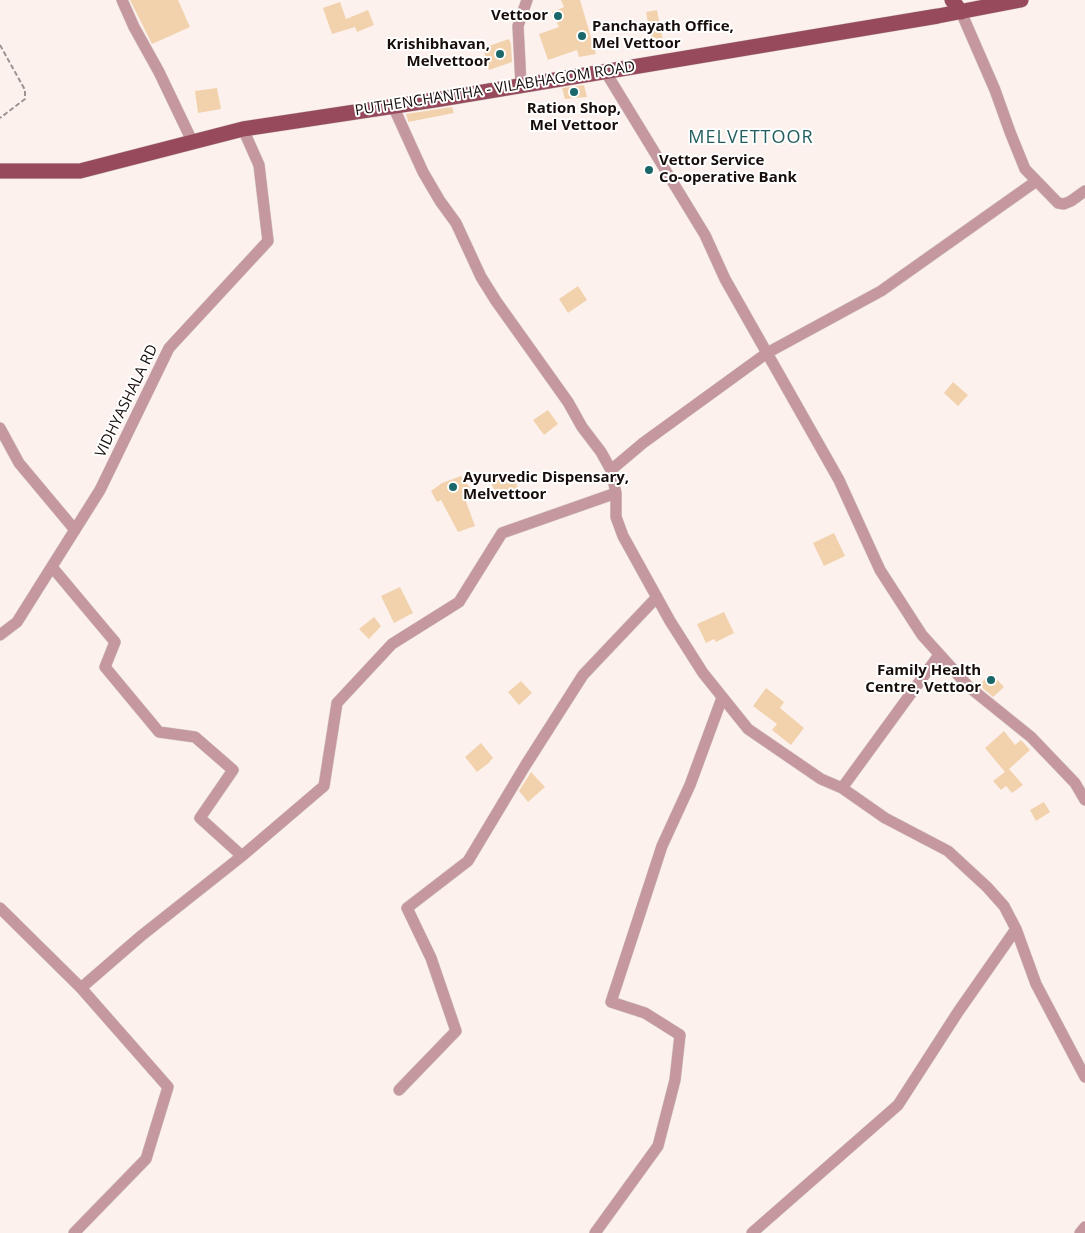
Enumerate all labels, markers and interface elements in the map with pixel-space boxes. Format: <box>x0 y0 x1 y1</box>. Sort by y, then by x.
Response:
place label: Vettoor <box>491 7 548 25</box>
marker: Vettoor <box>552 10 564 22</box>
place label: Panchayath Office, Mel Vettoor <box>592 18 734 53</box>
marker: Panchayath Office, Mel Vettoor <box>576 30 588 42</box>
place label: Krishibhavan, Melvettoor <box>387 36 490 71</box>
marker: Krishibhavan, Melvettoor <box>494 48 506 60</box>
street label: PUTHENCHANTHA - VILABHAGOM ROAD <box>354 58 636 120</box>
marker: Ration Shop, Mel Vettoor <box>568 86 580 98</box>
place label: Ration Shop, Mel Vettoor <box>527 100 621 135</box>
district label: MELVETTOOR <box>687 127 815 149</box>
place label: Vettor Service Co-operative Bank <box>659 152 797 187</box>
marker: Vettor Service Co-operative Bank <box>643 164 655 176</box>
street label: VIDHYASHALA RD <box>92 342 162 460</box>
place label: Ayurvedic Dispensary, Melvettoor <box>463 469 629 504</box>
marker: Ayurvedic Dispensary, Melvettoor <box>447 481 459 493</box>
place label: Family Health Centre, Vettoor <box>865 662 981 697</box>
marker: Family Health Centre, Vettoor <box>985 674 997 686</box>

